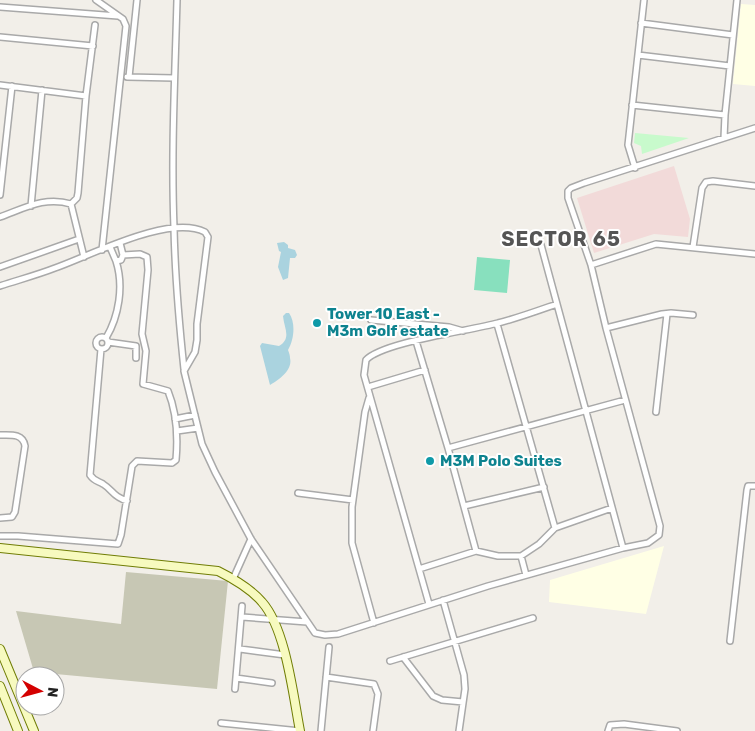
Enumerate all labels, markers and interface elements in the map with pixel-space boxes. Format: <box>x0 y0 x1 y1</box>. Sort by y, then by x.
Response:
district label: SECTOR 65 <box>501 227 621 251</box>
place label: Tower 10 East - M3m Golf estate <box>327 305 449 340</box>
marker: Tower 10 East - M3m Golf estate <box>311 317 323 329</box>
place label: M3M Polo Suites <box>440 452 562 470</box>
marker: M3M Polo Suites <box>424 455 436 467</box>
north arrow <box>15 666 65 716</box>
text: N <box>43 686 61 698</box>

